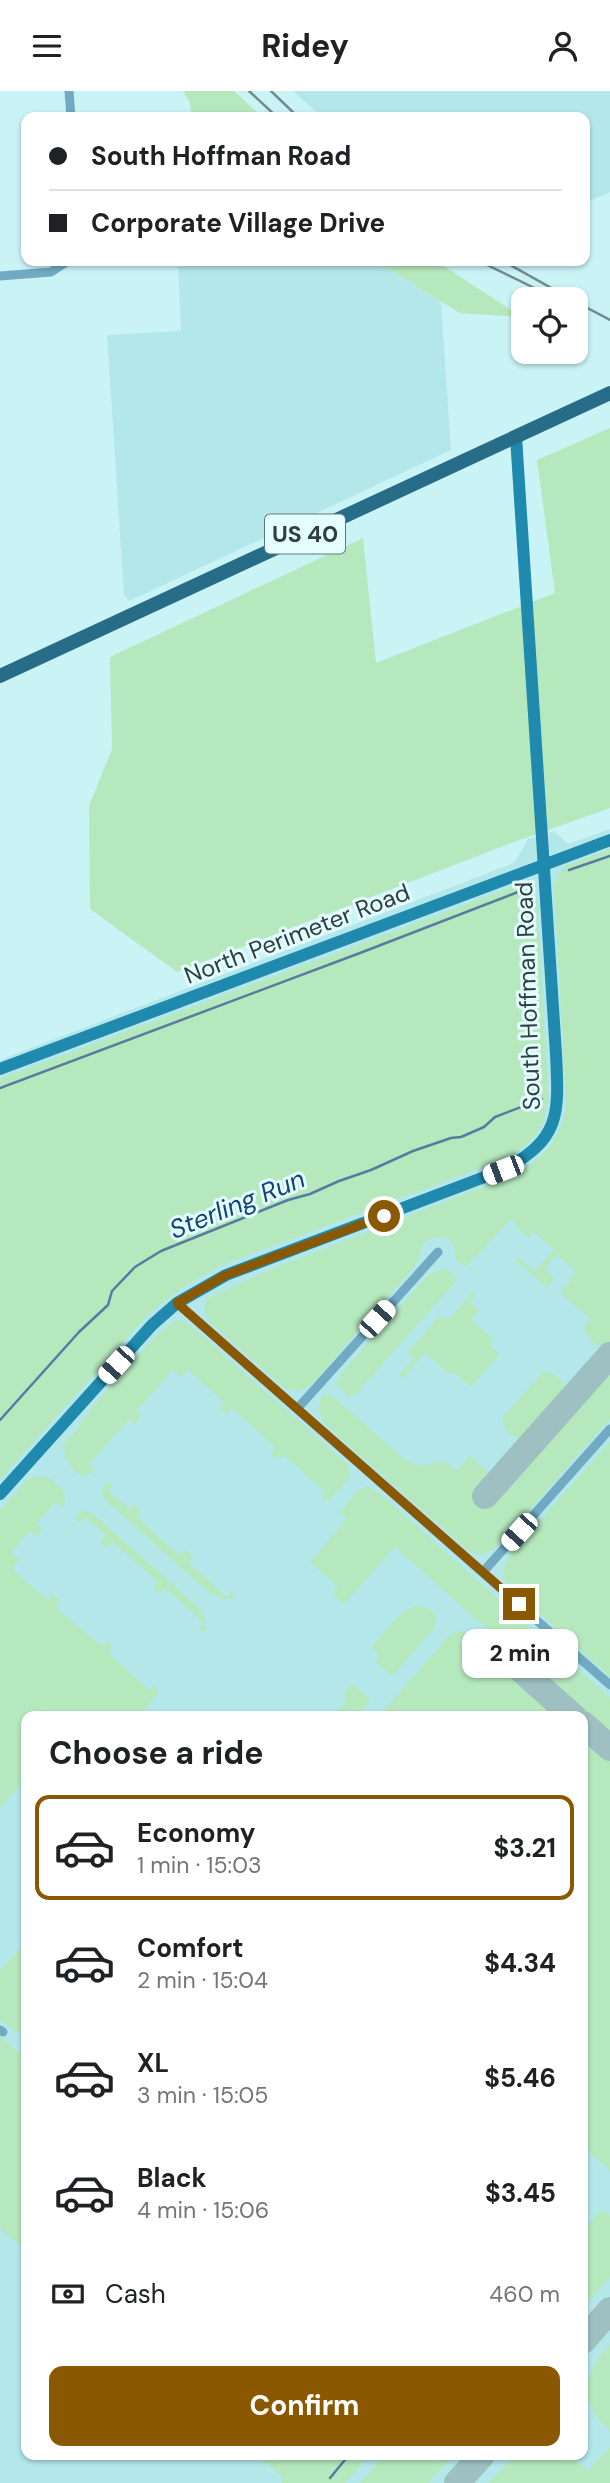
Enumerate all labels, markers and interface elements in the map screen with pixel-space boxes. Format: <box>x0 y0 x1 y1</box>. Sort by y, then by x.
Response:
text: Ridey <box>261 25 349 67</box>
icon: menu <box>28 27 66 65</box>
icon: person <box>544 27 582 65</box>
text: South Hoffman Road <box>91 139 351 173</box>
text: Corporate Village Drive <box>91 206 385 240</box>
map controls <box>511 287 588 364</box>
button: locate <box>511 287 588 364</box>
road number: US 40 <box>265 515 345 553</box>
street label: North Perimeter Road <box>180 876 414 991</box>
street label: South Hoffman Road <box>508 881 547 1111</box>
car <box>480 1153 527 1187</box>
water label: Sterling Run <box>164 1161 310 1247</box>
route start <box>368 1200 400 1232</box>
car <box>356 1296 399 1342</box>
car <box>95 1342 138 1388</box>
car <box>498 1509 541 1555</box>
route end <box>503 1588 535 1620</box>
callout: 2 min <box>461 1629 577 1677</box>
text: 2 min <box>490 1638 550 1668</box>
text: Choose a ride <box>49 1732 264 1774</box>
icon: car <box>53 1816 116 1879</box>
text: Economy <box>137 1816 255 1850</box>
text: $3.21 <box>494 1831 556 1865</box>
text: 1 min · 15:03 <box>137 1850 261 1880</box>
icon: car <box>53 1931 116 1994</box>
text: Comfort <box>137 1931 243 1965</box>
text: $4.34 <box>484 1946 556 1980</box>
text: 2 min · 15:04 <box>137 1965 268 1995</box>
icon: car <box>53 2046 116 2109</box>
text: XL <box>137 2046 169 2080</box>
text: $5.46 <box>484 2061 556 2095</box>
text: 3 min · 15:05 <box>137 2080 268 2110</box>
icon: car <box>53 2161 116 2224</box>
text: Black <box>137 2161 207 2195</box>
text: $3.45 <box>485 2176 556 2210</box>
text: 4 min · 15:06 <box>137 2195 269 2225</box>
icon: cash <box>49 2275 87 2313</box>
text: Cash <box>105 2277 166 2311</box>
text: 460 m <box>489 2279 560 2309</box>
button: Confirm <box>49 2366 560 2446</box>

